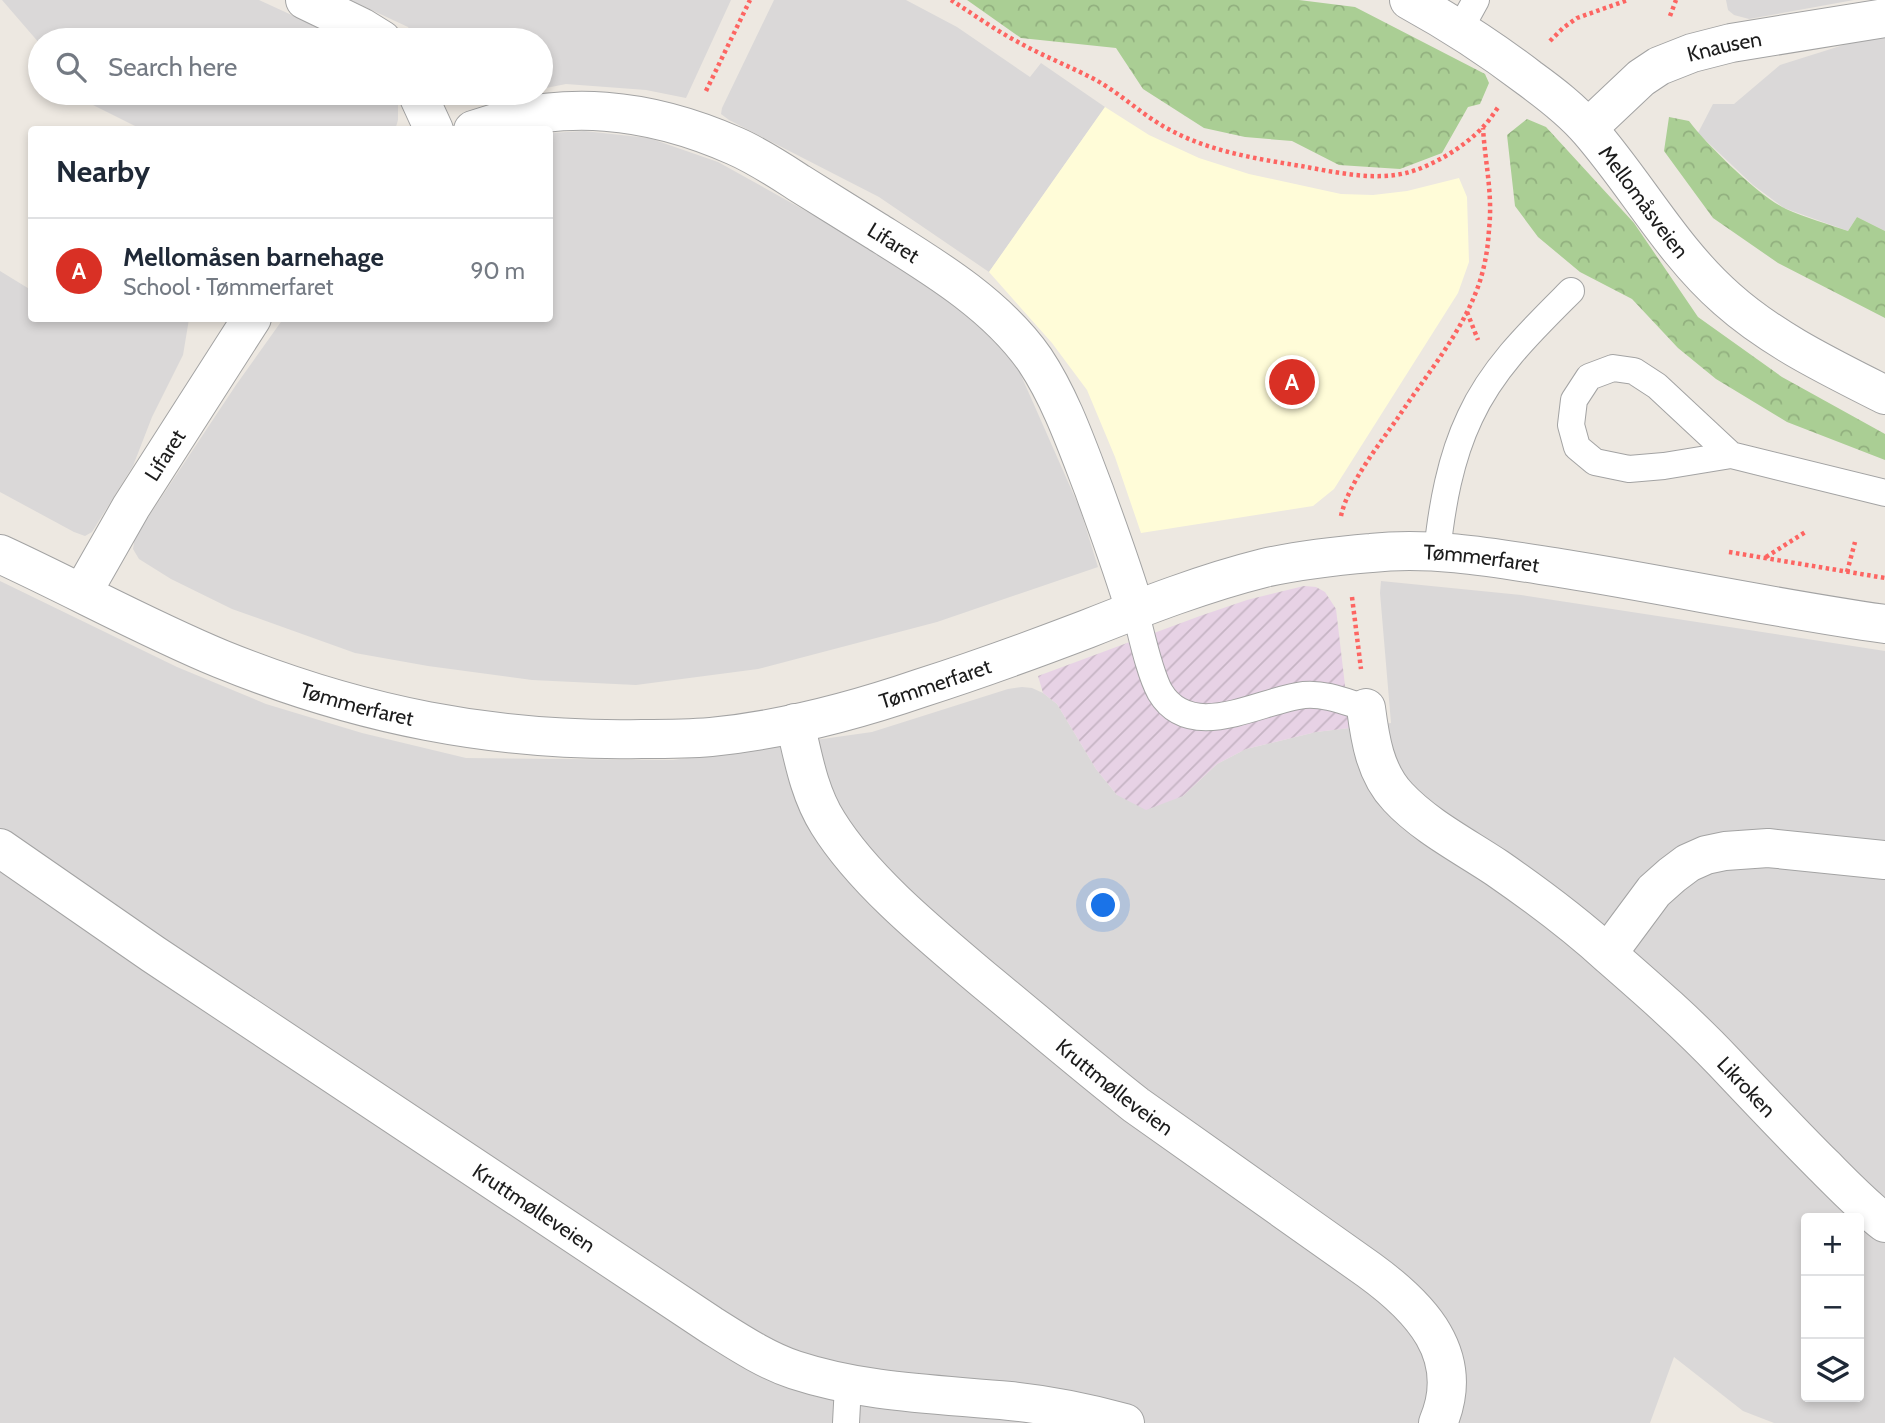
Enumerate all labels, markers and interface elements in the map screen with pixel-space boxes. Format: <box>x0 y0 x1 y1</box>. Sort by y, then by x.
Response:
street label: Knausen <box>1684 26 1763 66</box>
search box <box>28 28 553 105</box>
icon: search <box>52 48 90 86</box>
text: Search here <box>108 51 237 83</box>
street label: Mellomåsveien <box>1594 140 1694 263</box>
text: Nearby <box>56 153 150 190</box>
street label: Lifaret <box>863 217 924 268</box>
text: Mellomåsen barnehage <box>123 241 384 273</box>
text: A <box>72 257 86 285</box>
text: 90 m <box>471 257 525 285</box>
text: School · Tømmerfaret <box>123 273 333 301</box>
pin: A <box>1269 356 1315 408</box>
street label: Lifaret <box>139 424 190 485</box>
street label: Tømmerfaret <box>1423 539 1541 577</box>
street label: Tømmerfaret <box>876 653 994 713</box>
street label: Tømmerfaret <box>297 676 416 730</box>
your location <box>1086 888 1120 922</box>
street label: Kruttmølleveien <box>1051 1033 1178 1140</box>
street label: Likroken <box>1713 1051 1781 1122</box>
street label: Kruttmølleveien <box>468 1158 600 1257</box>
map controls <box>1801 1213 1864 1402</box>
button: + <box>1801 1213 1864 1276</box>
button: − <box>1801 1276 1864 1339</box>
button: layers <box>1801 1339 1864 1402</box>

